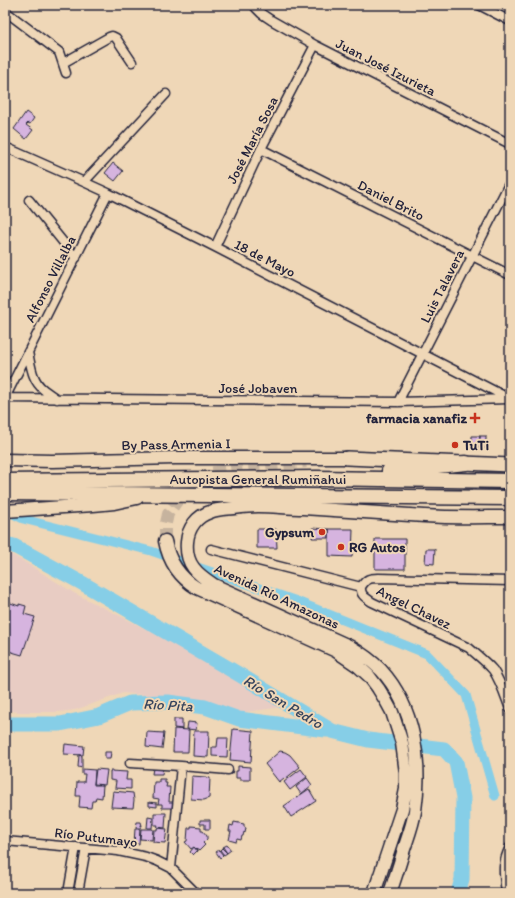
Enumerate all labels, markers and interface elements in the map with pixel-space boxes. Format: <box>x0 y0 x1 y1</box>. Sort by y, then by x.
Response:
street label: Juan José Izurieta <box>333 35 439 100</box>
street label: José María Sosa <box>223 94 282 187</box>
street label: Daniel Brito <box>355 176 427 224</box>
street label: Alfonso Villalba <box>21 233 80 325</box>
street label: 18 de Mayo <box>231 236 298 281</box>
street label: Luis Talavera <box>417 246 469 326</box>
street label: José Jobaven <box>219 380 298 397</box>
place label: farmacia xanafiz <box>366 410 467 427</box>
marker: farmacia xanafiz <box>470 413 480 423</box>
street label: By Pass Armenia I <box>121 435 231 454</box>
place label: TuTi <box>462 437 489 454</box>
marker: TuTi <box>450 440 460 450</box>
street label: Autopista General Rumiñahui <box>170 471 346 488</box>
place label: Gypsum <box>265 524 314 541</box>
marker: Gypsum <box>317 527 327 537</box>
place label: RG Autos <box>349 539 405 556</box>
marker: RG Autos <box>336 542 346 552</box>
street label: Avenida Río Amazonas <box>212 560 342 633</box>
street label: Angel Chavez <box>374 582 454 633</box>
water label: Río San Pedro <box>240 671 327 733</box>
water label: Río Pita <box>143 695 194 715</box>
street label: Río Putumayo <box>54 824 138 851</box>

